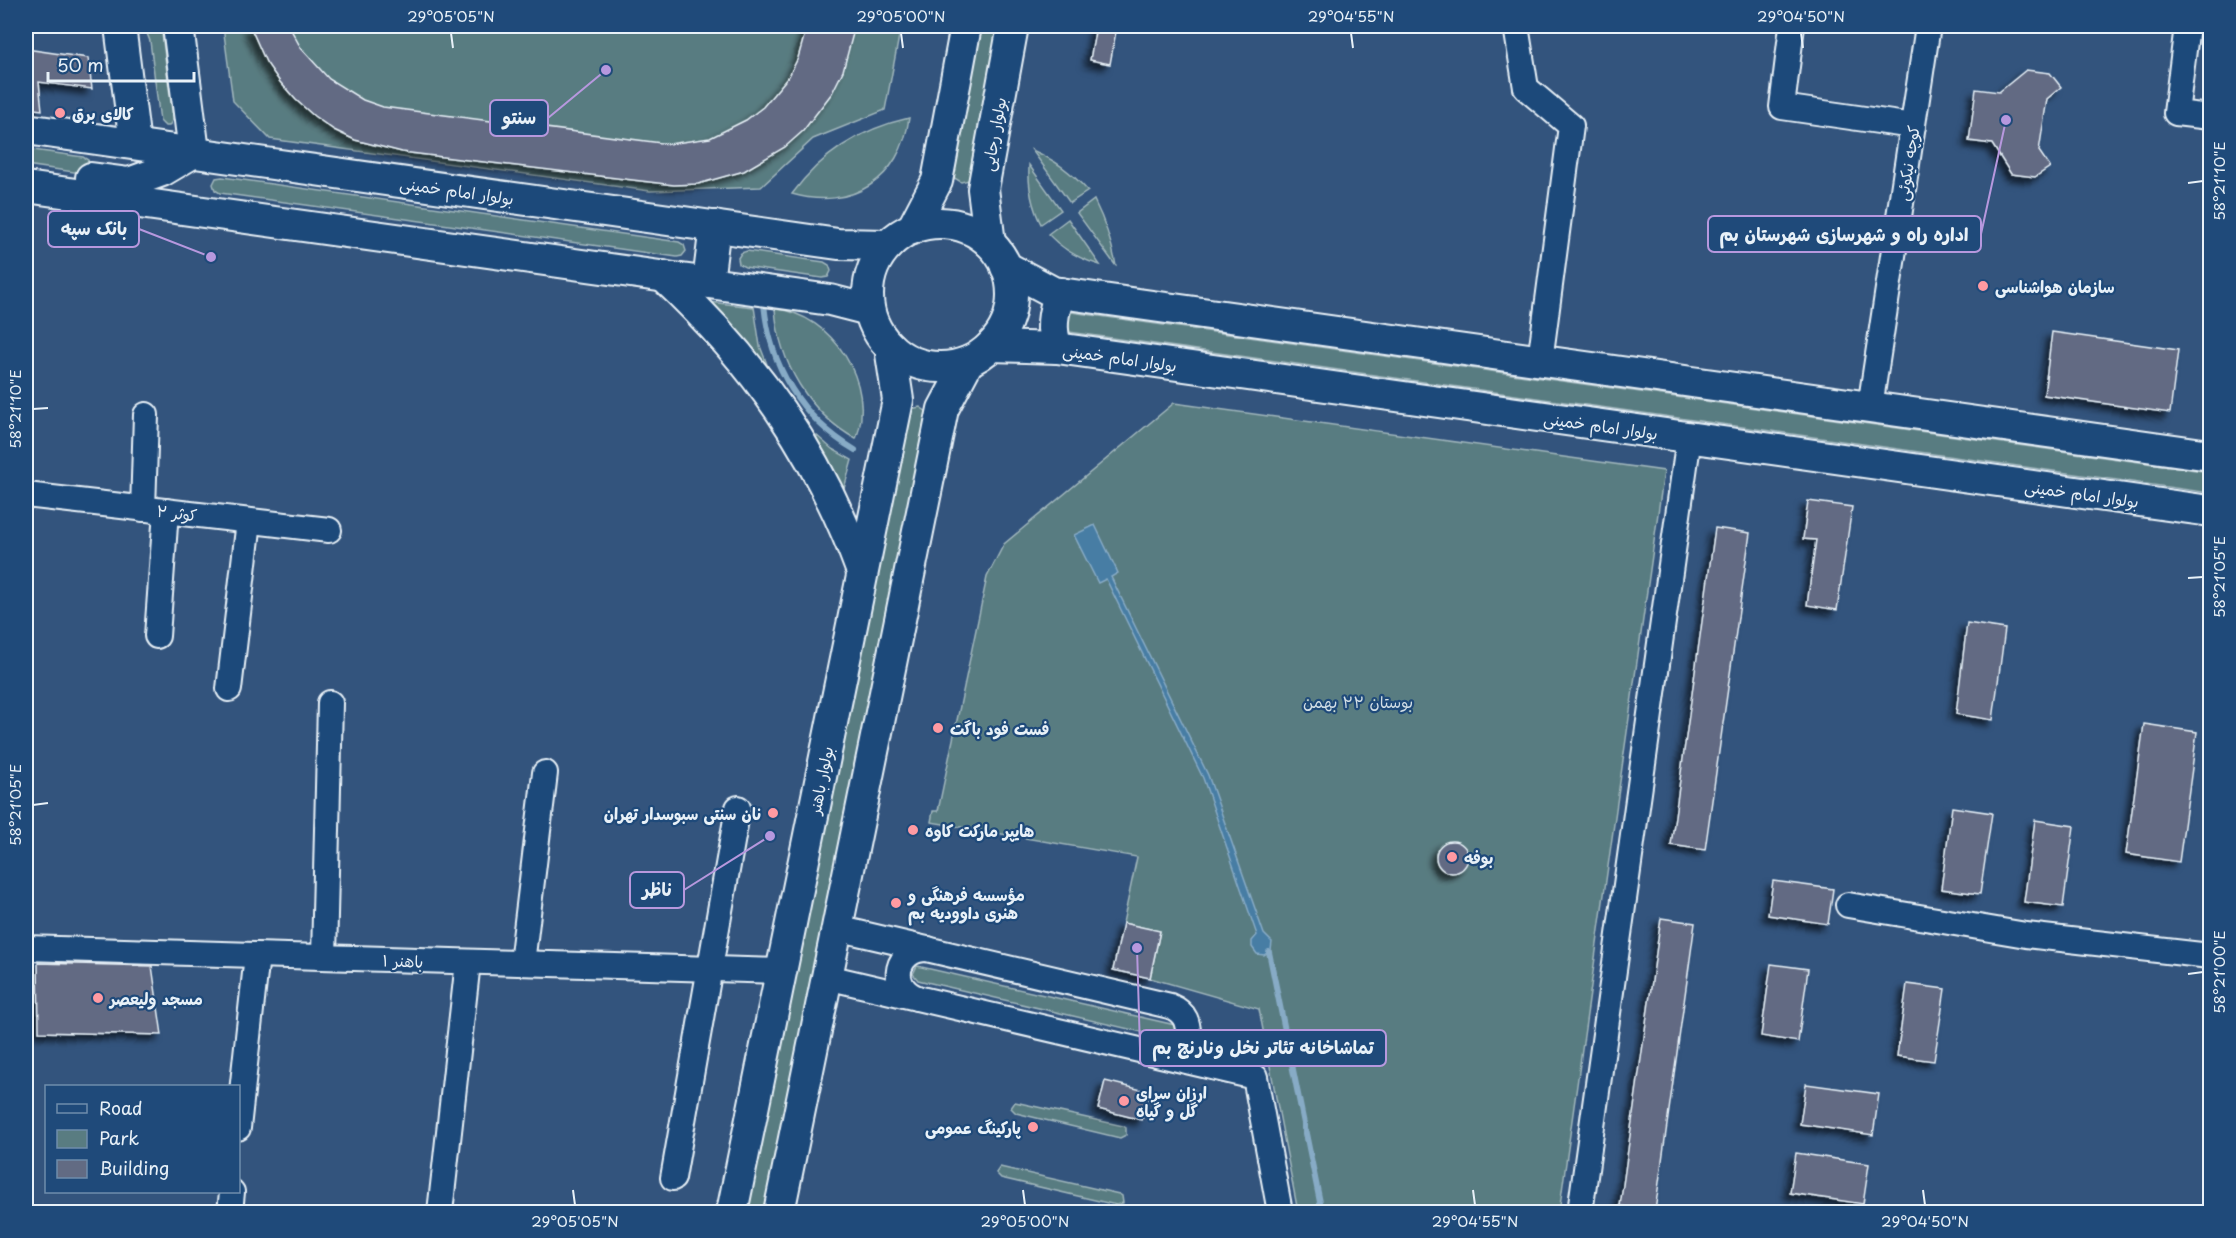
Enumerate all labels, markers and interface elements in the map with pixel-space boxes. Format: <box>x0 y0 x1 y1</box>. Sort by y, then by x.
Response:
text: 29°05'05"N <box>407 4 495 27</box>
text: 29°05'00"N <box>857 4 945 27</box>
text: 29°04'55"N <box>1308 4 1394 27</box>
text: 29°04'50"N <box>1757 4 1845 27</box>
scale bar <box>48 45 194 83</box>
text: 50 m <box>57 51 104 78</box>
street label: بولوار رجایی <box>975 95 1011 173</box>
callout: سنتو <box>490 100 548 136</box>
place label: کالای برق <box>72 101 134 125</box>
text: سنتو <box>501 103 536 130</box>
marker: کالای برق <box>53 106 67 120</box>
street label: کوچه نیکوئی <box>1889 123 1925 202</box>
text: 58°21'10"E <box>2207 141 2230 221</box>
street label: بولوار امام خمینی <box>398 170 516 212</box>
callout: بانک سپه <box>48 211 139 247</box>
text: بانک سپه <box>61 214 127 241</box>
callout: اداره راه و شهرسازی شهرستان بم <box>1708 216 1981 252</box>
text: اداره راه و شهرسازی شهرستان بم <box>1720 220 1968 249</box>
place label: سازمان هواشناسی <box>1995 274 2115 298</box>
marker: سازمان هواشناسی <box>1976 279 1990 293</box>
street label: بولوار امام خمینی <box>1061 337 1179 379</box>
text: 58°21'10"E <box>3 369 26 449</box>
street label: بولوار امام خمینی <box>1542 405 1660 447</box>
street label: بولوار امام خمینی <box>2023 473 2141 515</box>
street label: کوثر ۲ <box>155 498 199 526</box>
text: 58°21'05"E <box>2207 536 2230 618</box>
park label: بوستان ۲۲ بهمن <box>1303 689 1413 713</box>
place label: فست فود باگت <box>950 716 1049 740</box>
marker: فست فود باگت <box>931 721 945 735</box>
street label: بولوار باهنر <box>801 744 838 818</box>
text: 58°21'05"E <box>3 764 26 846</box>
place label: نان سنتی سبوسدار تهران <box>604 801 761 826</box>
marker: نان سنتی سبوسدار تهران <box>766 806 780 820</box>
place label: هایپر مارکت کاوه <box>925 818 1034 842</box>
marker: هایپر مارکت کاوه <box>906 823 920 837</box>
place label: بوفه <box>1464 845 1493 869</box>
marker: بوفه <box>1445 850 1459 864</box>
callout: ناظر <box>630 872 684 908</box>
text: ناظر <box>640 875 672 902</box>
place label: مؤسسه فرهنگی و هنری داوودیه بم <box>907 882 1025 926</box>
marker: مؤسسه فرهنگی و هنری داوودیه بم <box>889 896 903 910</box>
text: 58°21'00"E <box>2207 930 2230 1014</box>
street label: باهنر ۱ <box>382 947 424 973</box>
place label: مسجد ولیعصر <box>108 986 203 1010</box>
marker: مسجد ولیعصر <box>91 991 105 1005</box>
callout: تماشاخانه تئاتر نخل ونارنج بم <box>1140 1030 1386 1066</box>
text: تماشاخانه تئاتر نخل ونارنج بم <box>1152 1033 1374 1062</box>
place label: ارزان سرای گل و گیاه <box>1136 1080 1207 1122</box>
legend <box>45 1085 240 1193</box>
text: Road <box>99 1094 143 1121</box>
marker: ارزان سرای گل و گیاه <box>1117 1094 1131 1108</box>
place label: پارکینگ عمومی <box>925 1115 1021 1139</box>
marker: پارکینگ عمومی <box>1026 1120 1040 1134</box>
text: Park <box>99 1124 139 1151</box>
text: Building <box>99 1154 169 1181</box>
text: 29°05'05"N <box>531 1209 619 1232</box>
text: 29°05'00"N <box>981 1209 1069 1232</box>
text: 29°04'55"N <box>1432 1209 1518 1232</box>
text: 29°04'50"N <box>1881 1209 1969 1232</box>

